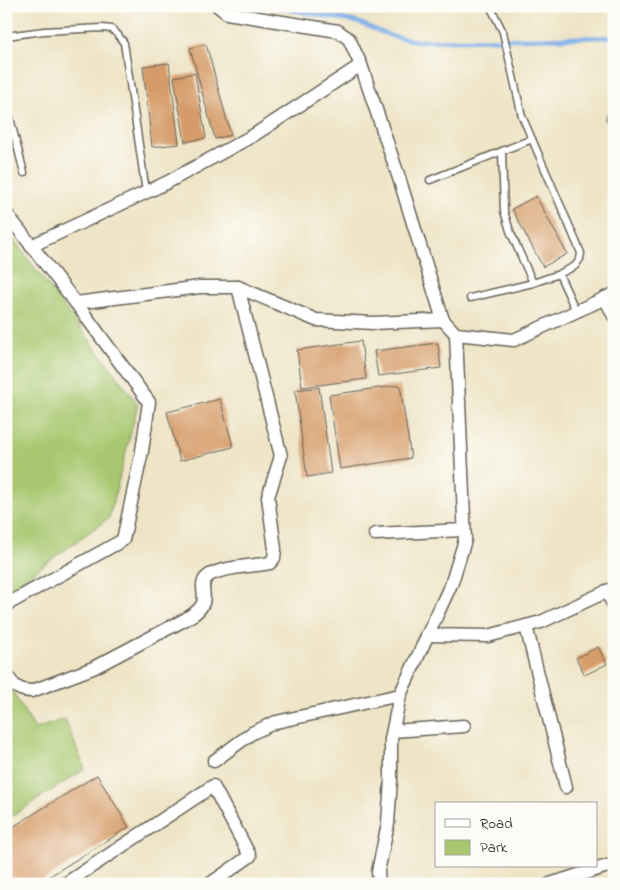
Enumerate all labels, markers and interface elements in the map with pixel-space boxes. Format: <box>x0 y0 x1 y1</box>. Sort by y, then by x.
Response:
legend <box>435 802 598 868</box>
text: Road <box>480 813 513 835</box>
text: Park <box>480 837 508 859</box>

